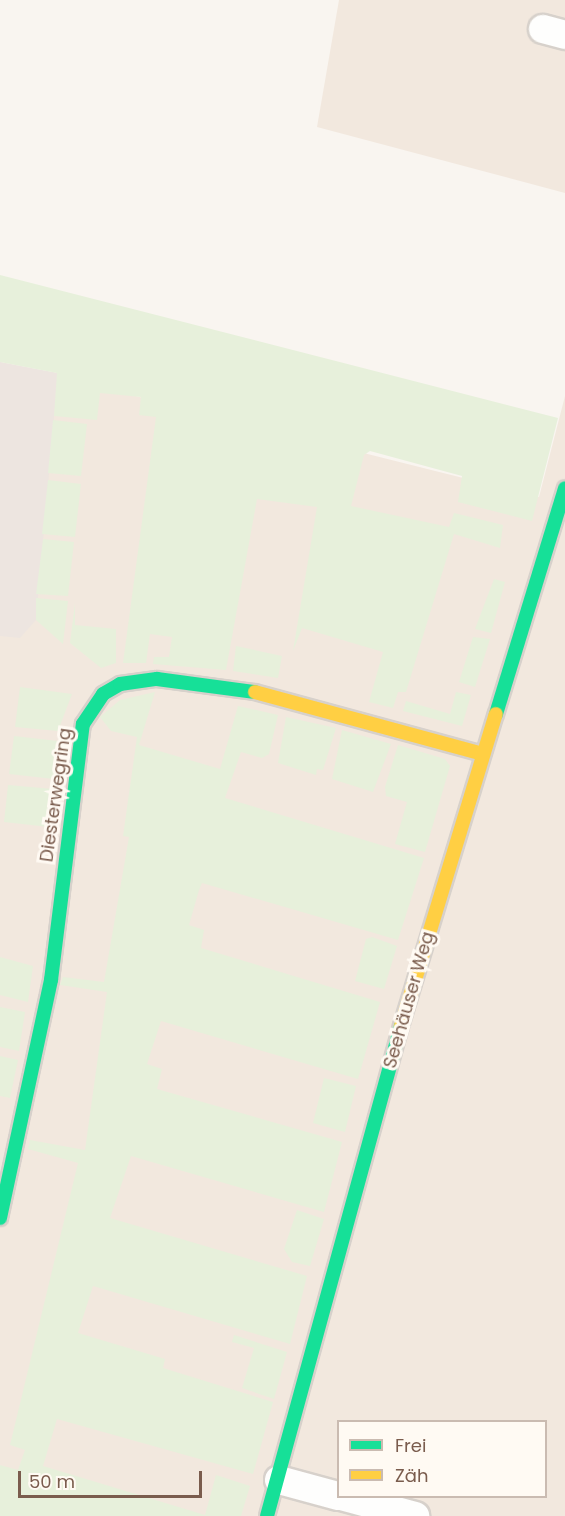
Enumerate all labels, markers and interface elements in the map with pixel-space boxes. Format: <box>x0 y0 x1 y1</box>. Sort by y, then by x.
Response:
street label: Diesterwegring <box>36 727 76 863</box>
street label: Seehäuser Weg <box>379 929 439 1071</box>
legend <box>337 1420 547 1498</box>
text: Frei <box>395 1433 426 1458</box>
scale bar <box>21 1459 206 1497</box>
text: Zäh <box>395 1463 428 1488</box>
text: 50 m <box>29 1469 75 1494</box>

